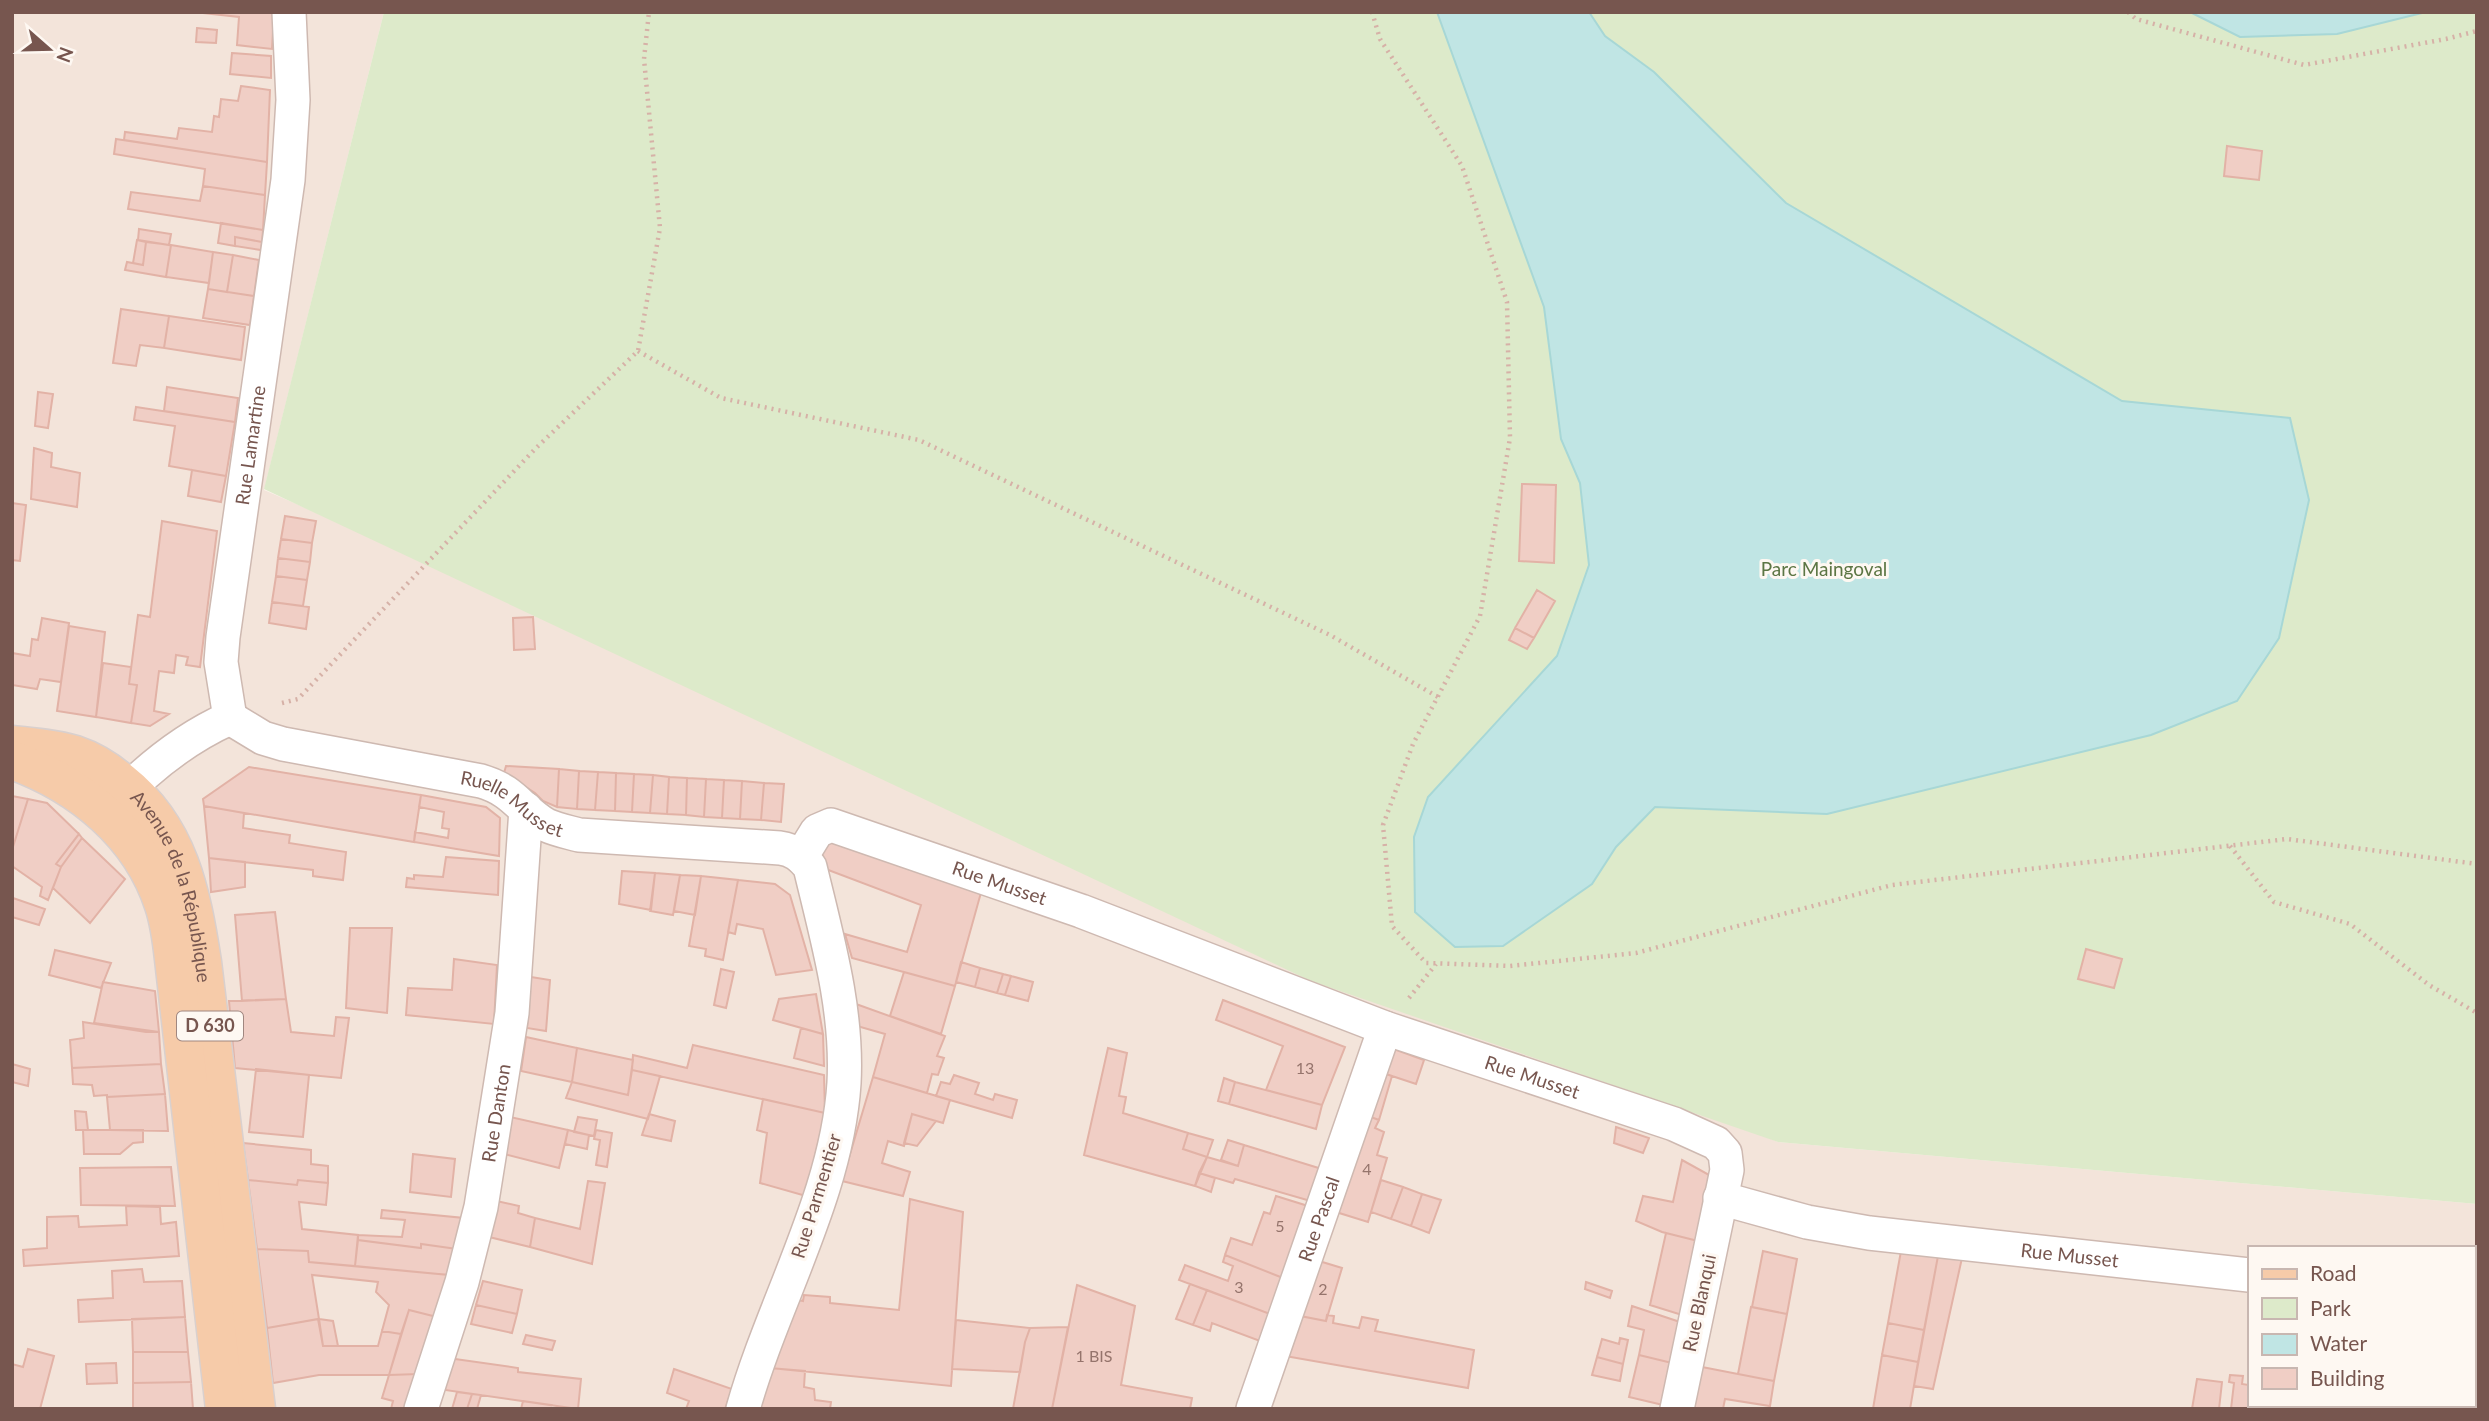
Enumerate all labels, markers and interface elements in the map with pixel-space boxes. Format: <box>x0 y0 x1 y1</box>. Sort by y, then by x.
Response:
north arrow <box>14 14 84 84</box>
text: N <box>52 44 79 66</box>
street label: Rue Lamartine <box>230 384 270 507</box>
park label: Parc Maingoval <box>1761 557 1887 580</box>
street label: Ruelle Musset <box>459 765 566 841</box>
street label: Avenue de la République <box>126 785 216 984</box>
street label: Rue Musset <box>949 856 1050 909</box>
road number: D 630 <box>177 1012 243 1041</box>
street label: Rue Musset <box>1482 1050 1583 1103</box>
house number: 13 <box>1296 1058 1314 1077</box>
street label: Rue Danton <box>476 1062 515 1164</box>
street label: Rue Parmentier <box>786 1131 845 1261</box>
house number: 4 <box>1362 1159 1372 1178</box>
street label: Rue Pascal <box>1293 1173 1344 1265</box>
house number: 5 <box>1275 1216 1285 1235</box>
street label: Rue Musset <box>2019 1238 2120 1272</box>
legend <box>2248 1246 2475 1407</box>
street label: Rue Blanqui <box>1677 1252 1720 1354</box>
text: Road <box>2310 1260 2357 1285</box>
house number: 3 <box>1234 1277 1244 1296</box>
house number: 2 <box>1318 1279 1328 1298</box>
text: Park <box>2310 1295 2351 1320</box>
text: Water <box>2310 1330 2367 1355</box>
house number: 1 BIS <box>1076 1346 1112 1365</box>
text: Building <box>2310 1365 2385 1390</box>

